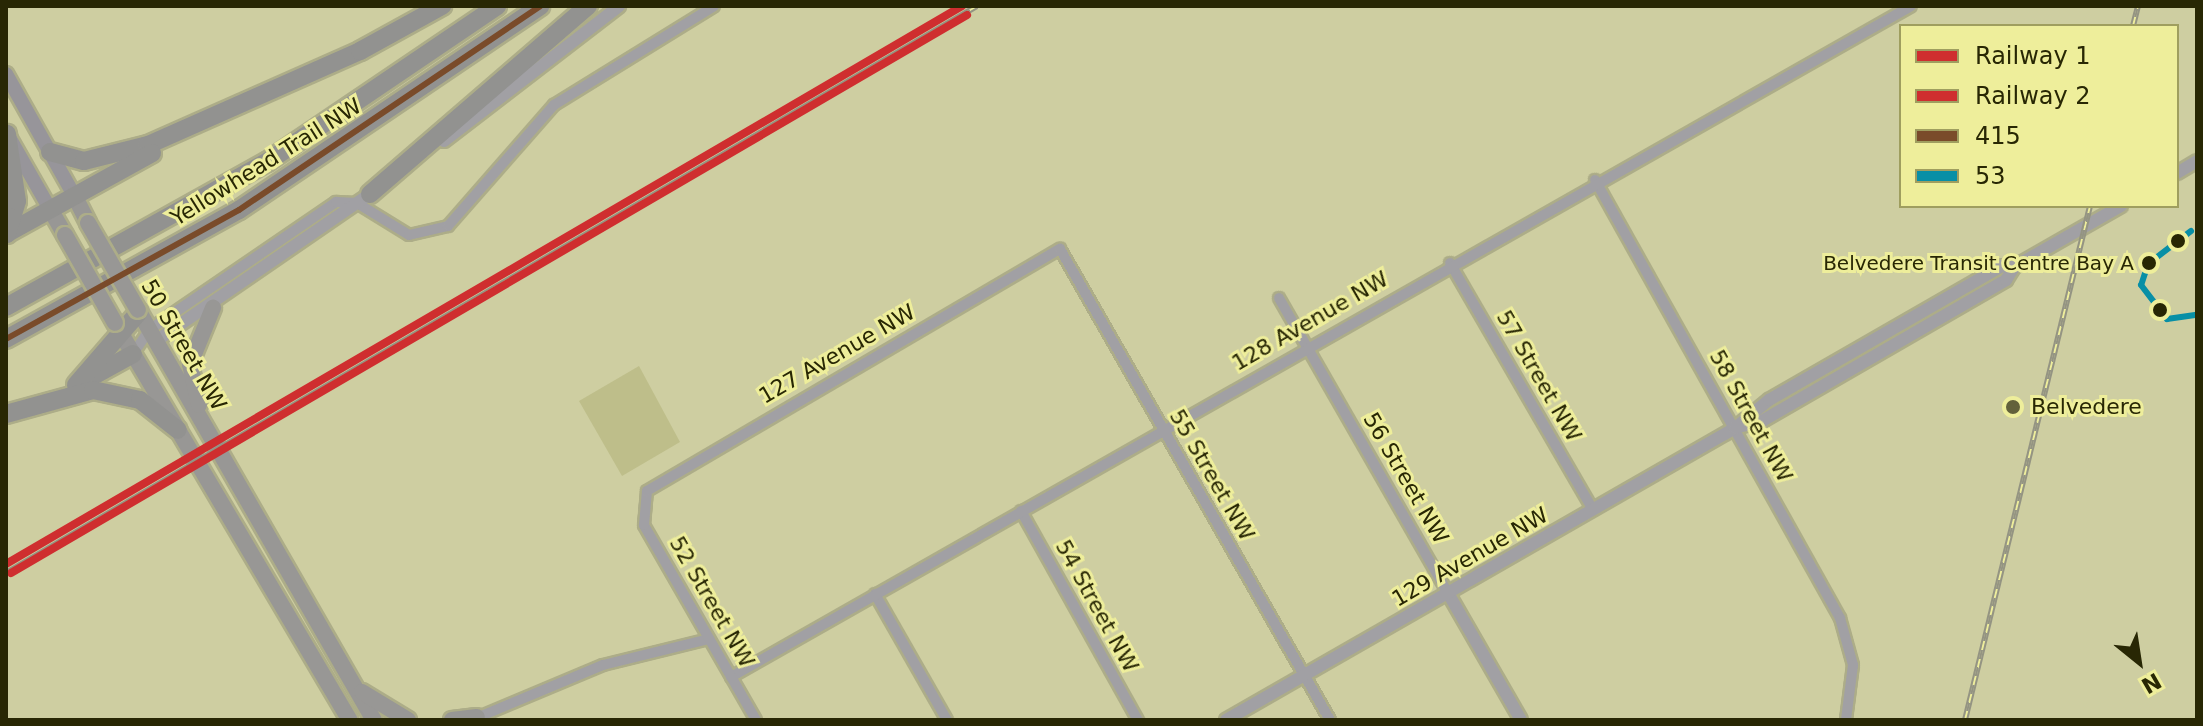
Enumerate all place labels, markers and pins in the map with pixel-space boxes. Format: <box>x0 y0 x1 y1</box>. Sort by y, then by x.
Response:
unlabelled marker <box>2170 233 2186 249</box>
place label: Belvedere Transit Centre Bay A <box>1823 251 2134 275</box>
marker: Belvedere Transit Centre Bay A <box>2141 255 2157 271</box>
unlabelled marker <box>2152 302 2168 318</box>
place label: Belvedere <box>2031 394 2142 420</box>
marker: Belvedere <box>2002 396 2024 418</box>

